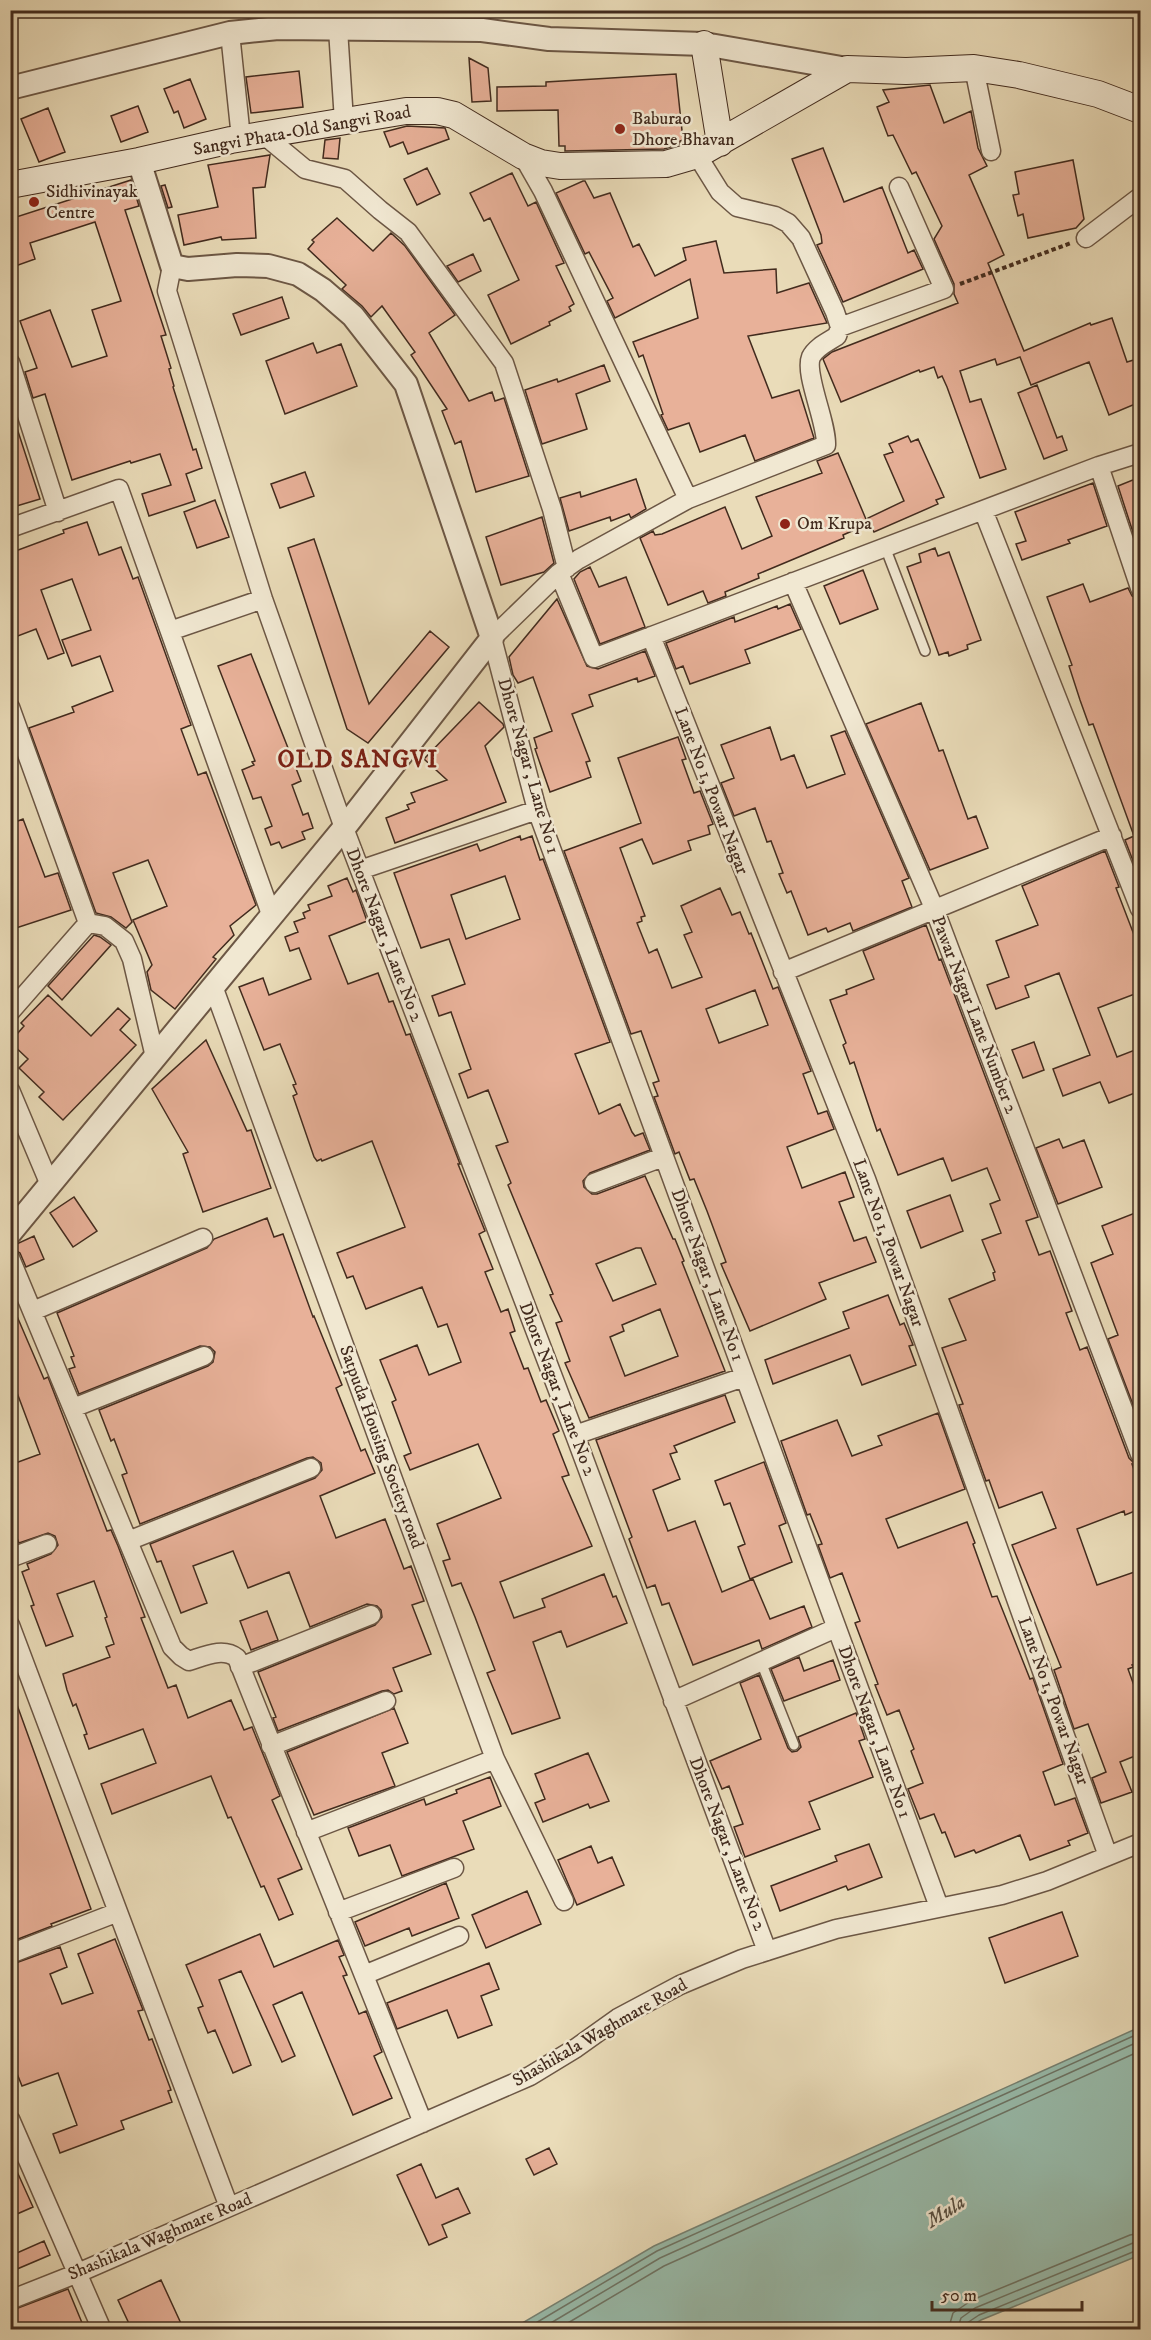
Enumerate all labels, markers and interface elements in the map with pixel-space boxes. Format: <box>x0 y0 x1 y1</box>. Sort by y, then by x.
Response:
street label: Sangvi Phata-Old Sangvi Road <box>191 101 413 161</box>
place label: Baburao Dhore Bhavan <box>632 108 735 151</box>
marker: Baburao Dhore Bhavan <box>613 122 627 136</box>
place label: Sidhivinayak Centre <box>46 181 138 224</box>
marker: Sidhivinayak Centre <box>27 195 41 209</box>
place label: Om Krupa <box>797 513 872 535</box>
marker: Om Krupa <box>778 517 792 531</box>
street label: Dhore Nagar , Lane No 1 <box>492 676 564 856</box>
street label: Lane No 1, Powar Nagar <box>669 704 753 878</box>
district label: OLD SANGVI <box>277 745 439 775</box>
street label: Dhore Nagar , Lane No 2 <box>341 845 427 1025</box>
street label: Pawar Nagar Lane Number 2 <box>926 913 1022 1117</box>
street label: Lane No 1, Powar Nagar <box>847 1156 929 1330</box>
street label: Dhore Nagar , Lane No 1 <box>666 1186 748 1364</box>
street label: Dhore Nagar , Lane No 2 <box>514 1299 600 1479</box>
street label: Satpuda Housing Society road <box>334 1343 428 1551</box>
street label: Lane No 1, Powar Nagar <box>1012 1614 1094 1788</box>
street label: Dhore Nagar , Lane No 1 <box>833 1643 915 1821</box>
street label: Dhore Nagar , Lane No 2 <box>684 1754 770 1934</box>
street label: Shashikala Waghmare Road <box>509 1974 691 2092</box>
street label: Shashikala Waghmare Road <box>65 2188 255 2286</box>
water label: Mula <box>920 2190 970 2235</box>
scale bar <box>932 2274 1082 2312</box>
text: 50 m <box>941 2285 977 2307</box>

